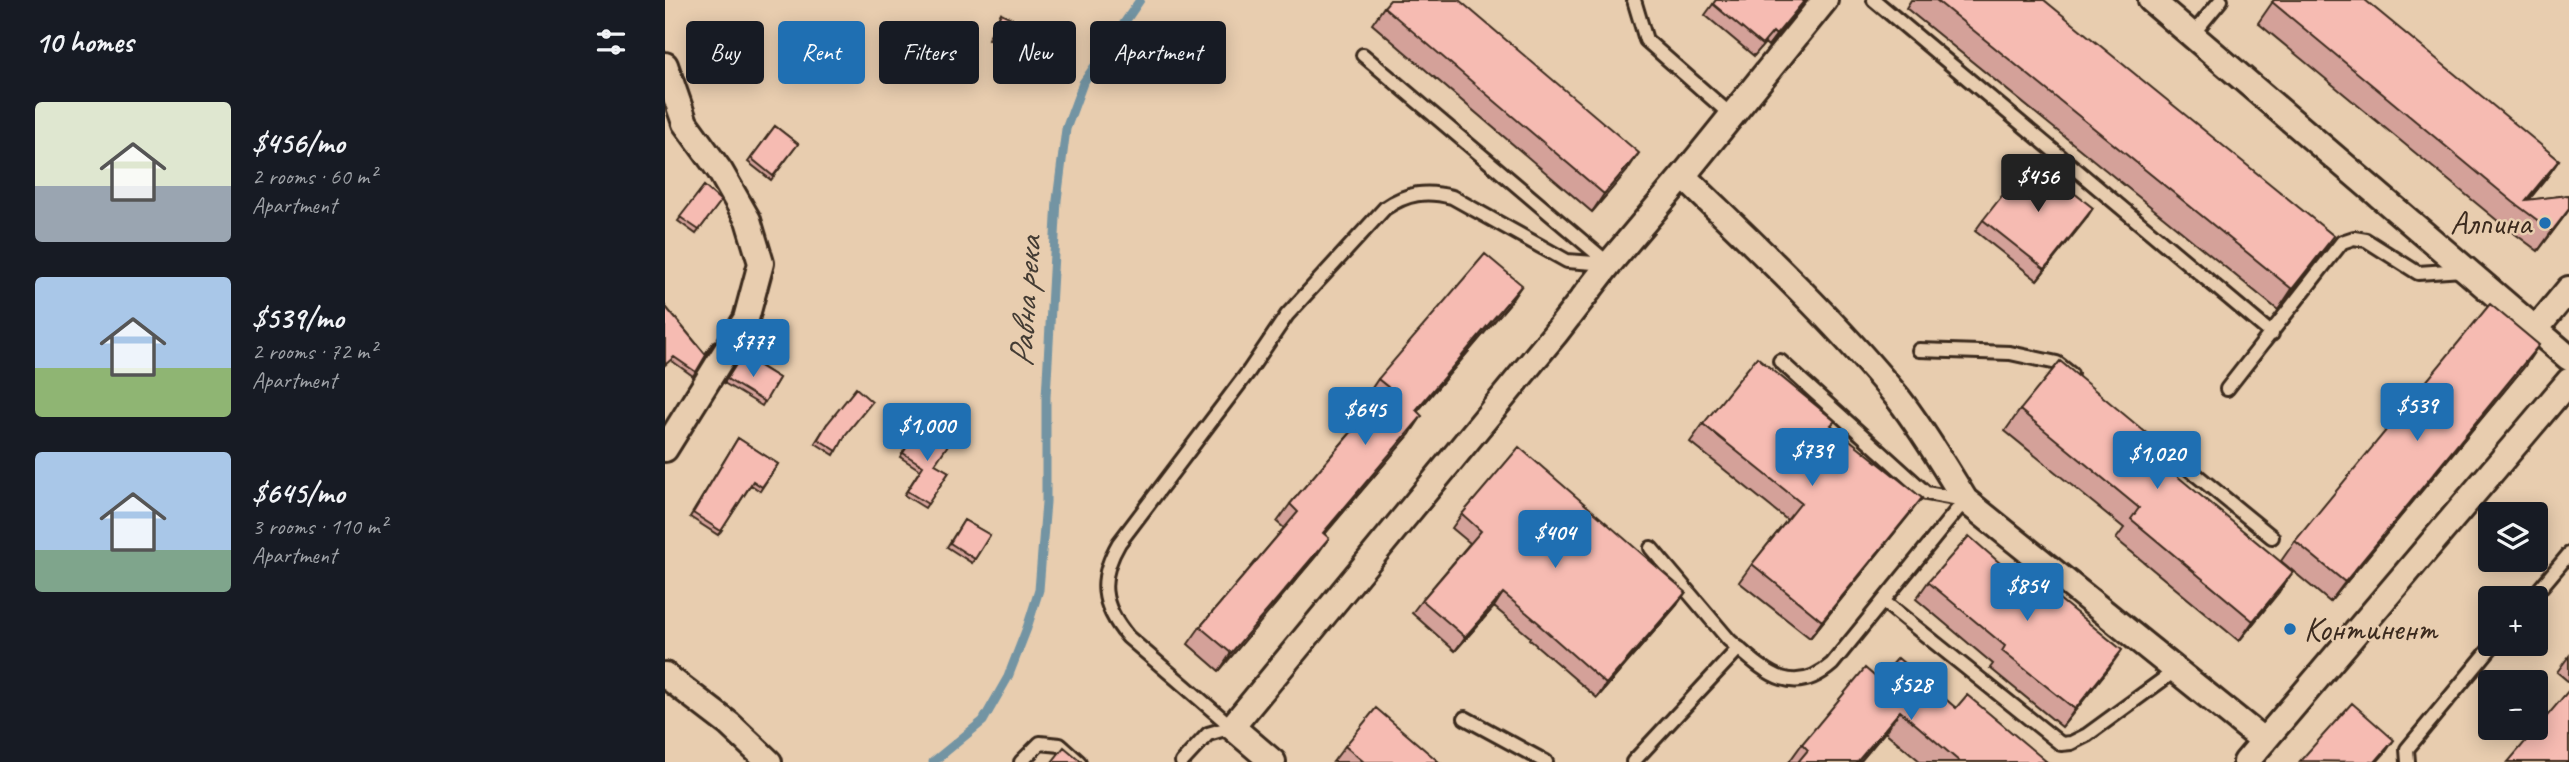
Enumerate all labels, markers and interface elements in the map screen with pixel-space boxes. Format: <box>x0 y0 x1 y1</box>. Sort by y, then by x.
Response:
chip: Buy <box>686 21 764 84</box>
chip: Rent <box>778 21 865 84</box>
chip: Filters <box>879 21 979 84</box>
chip: New <box>993 21 1076 84</box>
chip: Apartment <box>1090 21 1226 84</box>
text: 10 homes <box>35 23 133 61</box>
icon: filters <box>592 23 630 61</box>
text: $456/mo <box>252 124 345 162</box>
icon: home <box>91 130 175 214</box>
pin: $456 <box>1997 154 2079 214</box>
text: 2 rooms · 60 m² <box>252 162 376 191</box>
text: $456 <box>2017 162 2059 191</box>
text: Apartment <box>252 191 337 220</box>
place label: Алпина <box>2450 202 2533 244</box>
marker: Алпина <box>2537 215 2553 231</box>
water label: Равна река <box>998 232 1052 368</box>
text: $539/mo <box>252 299 344 337</box>
icon: home <box>91 305 175 389</box>
pin: $777 <box>712 320 794 379</box>
text: $777 <box>732 327 774 356</box>
text: 2 rooms · 72 m² <box>252 337 376 366</box>
text: Apartment <box>252 366 337 395</box>
pin: $539 <box>2376 384 2458 443</box>
pin: $645 <box>1324 388 1406 447</box>
text: $539 <box>2397 391 2437 420</box>
text: $645 <box>1344 395 1386 424</box>
pin: $1,000 <box>870 404 984 463</box>
text: $1,000 <box>899 411 955 440</box>
pin: $739 <box>1771 428 1853 488</box>
pin: $1,020 <box>2100 432 2214 491</box>
text: $739 <box>1791 436 1833 465</box>
text: $1,020 <box>2129 439 2185 468</box>
text: $645/mo <box>252 474 345 512</box>
icon: home <box>91 480 175 564</box>
map controls <box>2478 502 2548 740</box>
button: layers <box>2478 502 2548 572</box>
pin: $404 <box>1514 510 1596 570</box>
text: 3 rooms · 110 m² <box>252 512 387 541</box>
text: $404 <box>1534 518 1576 547</box>
text: Apartment <box>252 541 337 570</box>
pin: $854 <box>1986 564 2068 623</box>
text: $854 <box>2006 571 2048 600</box>
button: + <box>2478 586 2548 656</box>
place label: Континент <box>2304 608 2439 650</box>
marker: Континент <box>2282 621 2298 637</box>
pin: $528 <box>1870 662 1952 722</box>
text: $528 <box>1890 670 1932 699</box>
button: − <box>2478 670 2548 740</box>

